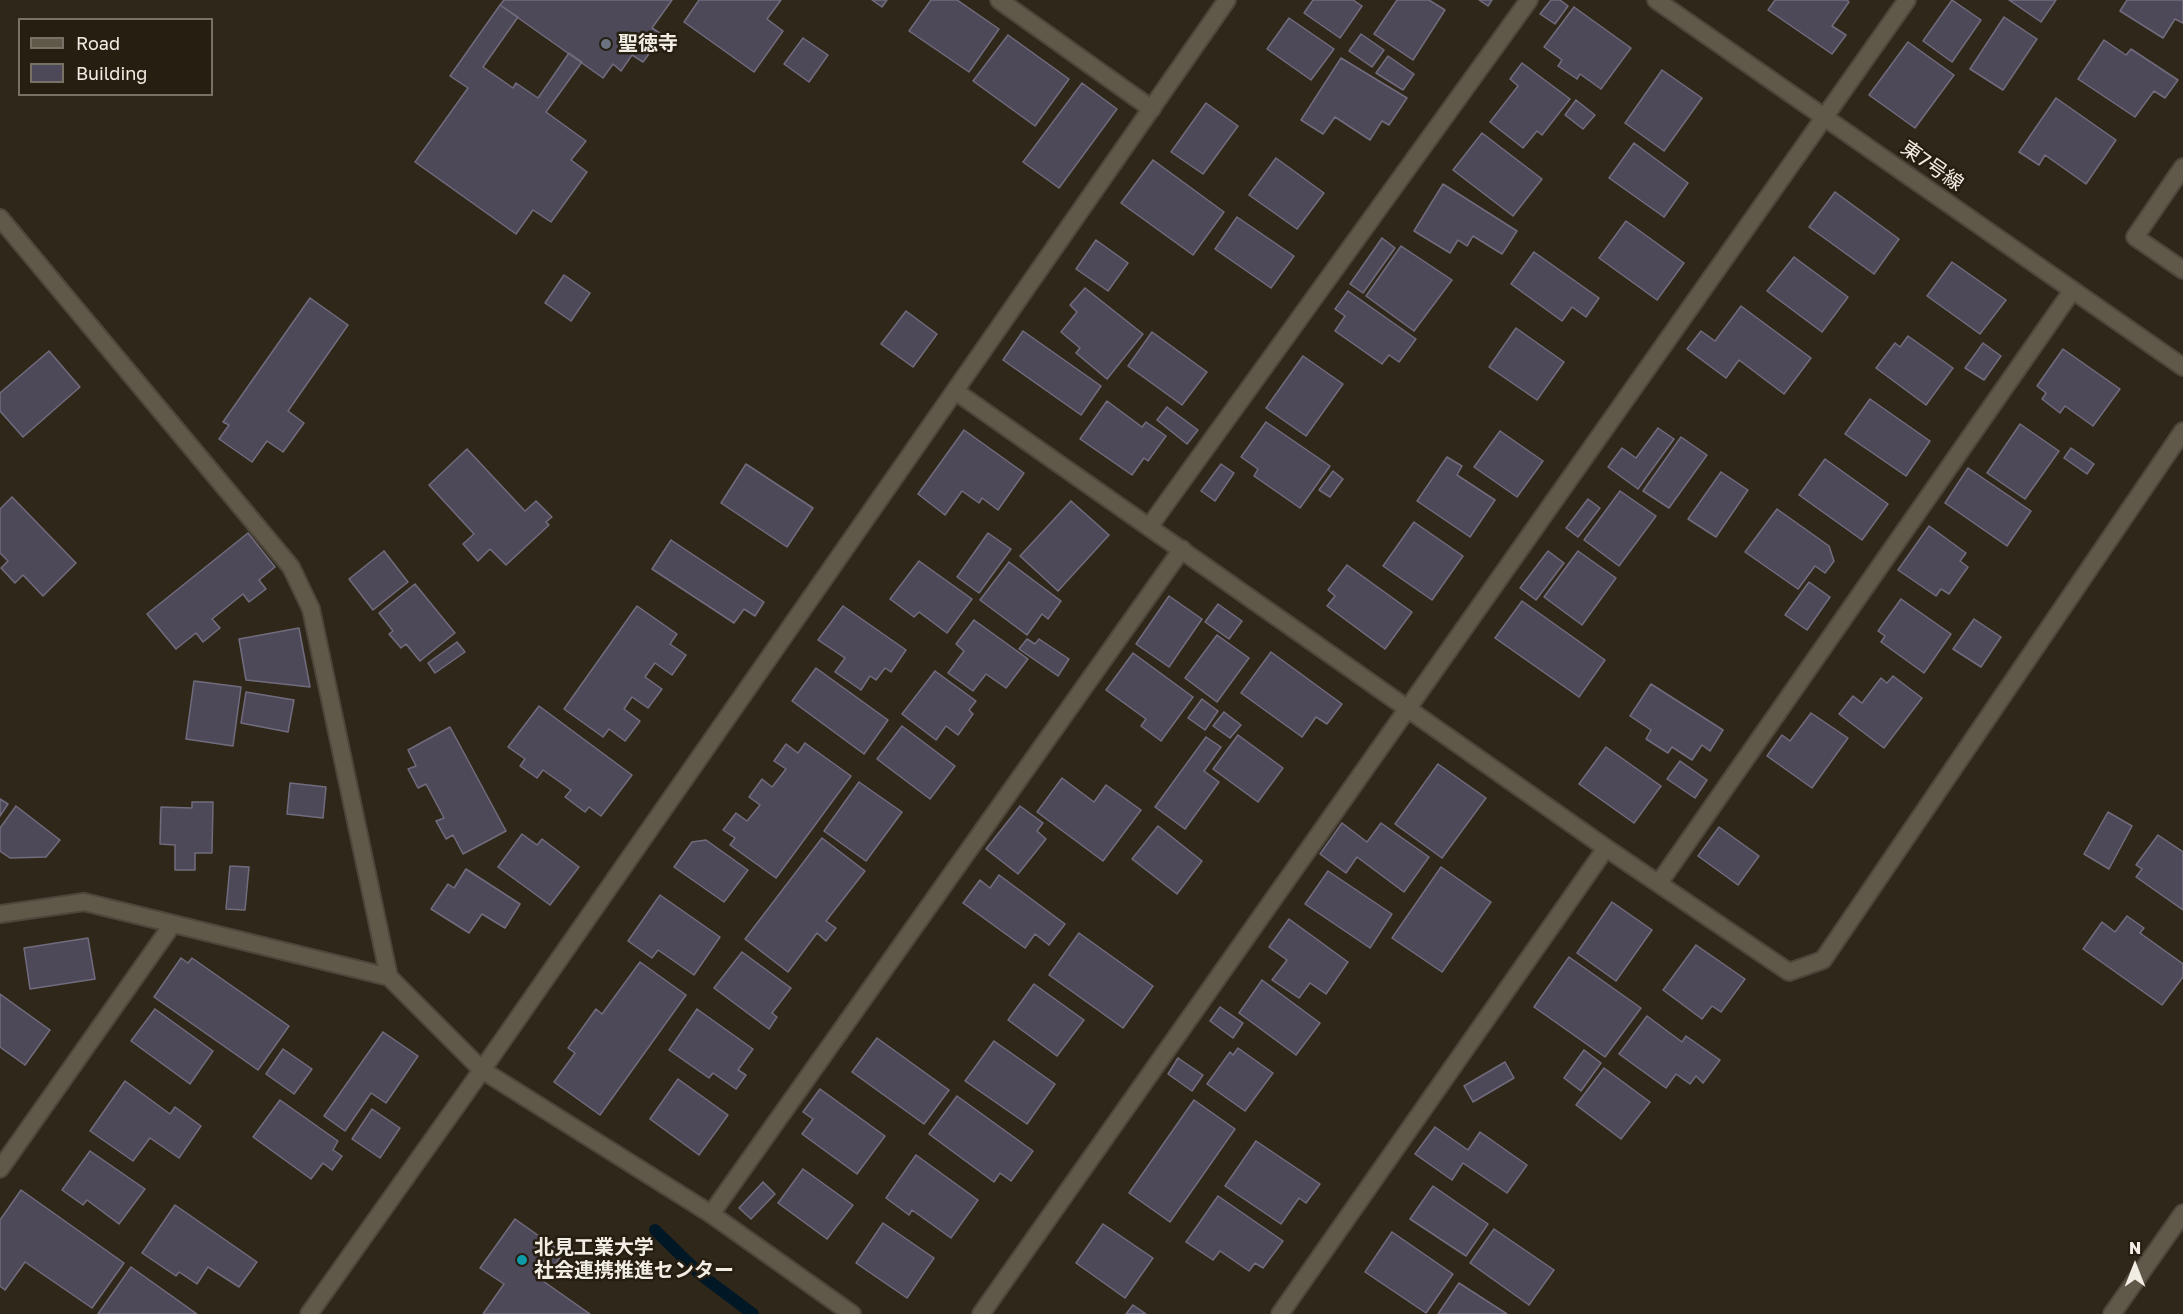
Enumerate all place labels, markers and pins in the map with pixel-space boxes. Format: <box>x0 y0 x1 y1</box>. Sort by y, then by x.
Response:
place label: 聖徳寺 <box>618 32 678 56</box>
marker: 聖徳寺 <box>599 37 613 51</box>
place label: 北見工業大学 社会連携推進センター <box>534 1236 734 1283</box>
marker: 北見工業大学 社会連携推進センター <box>515 1253 529 1267</box>

